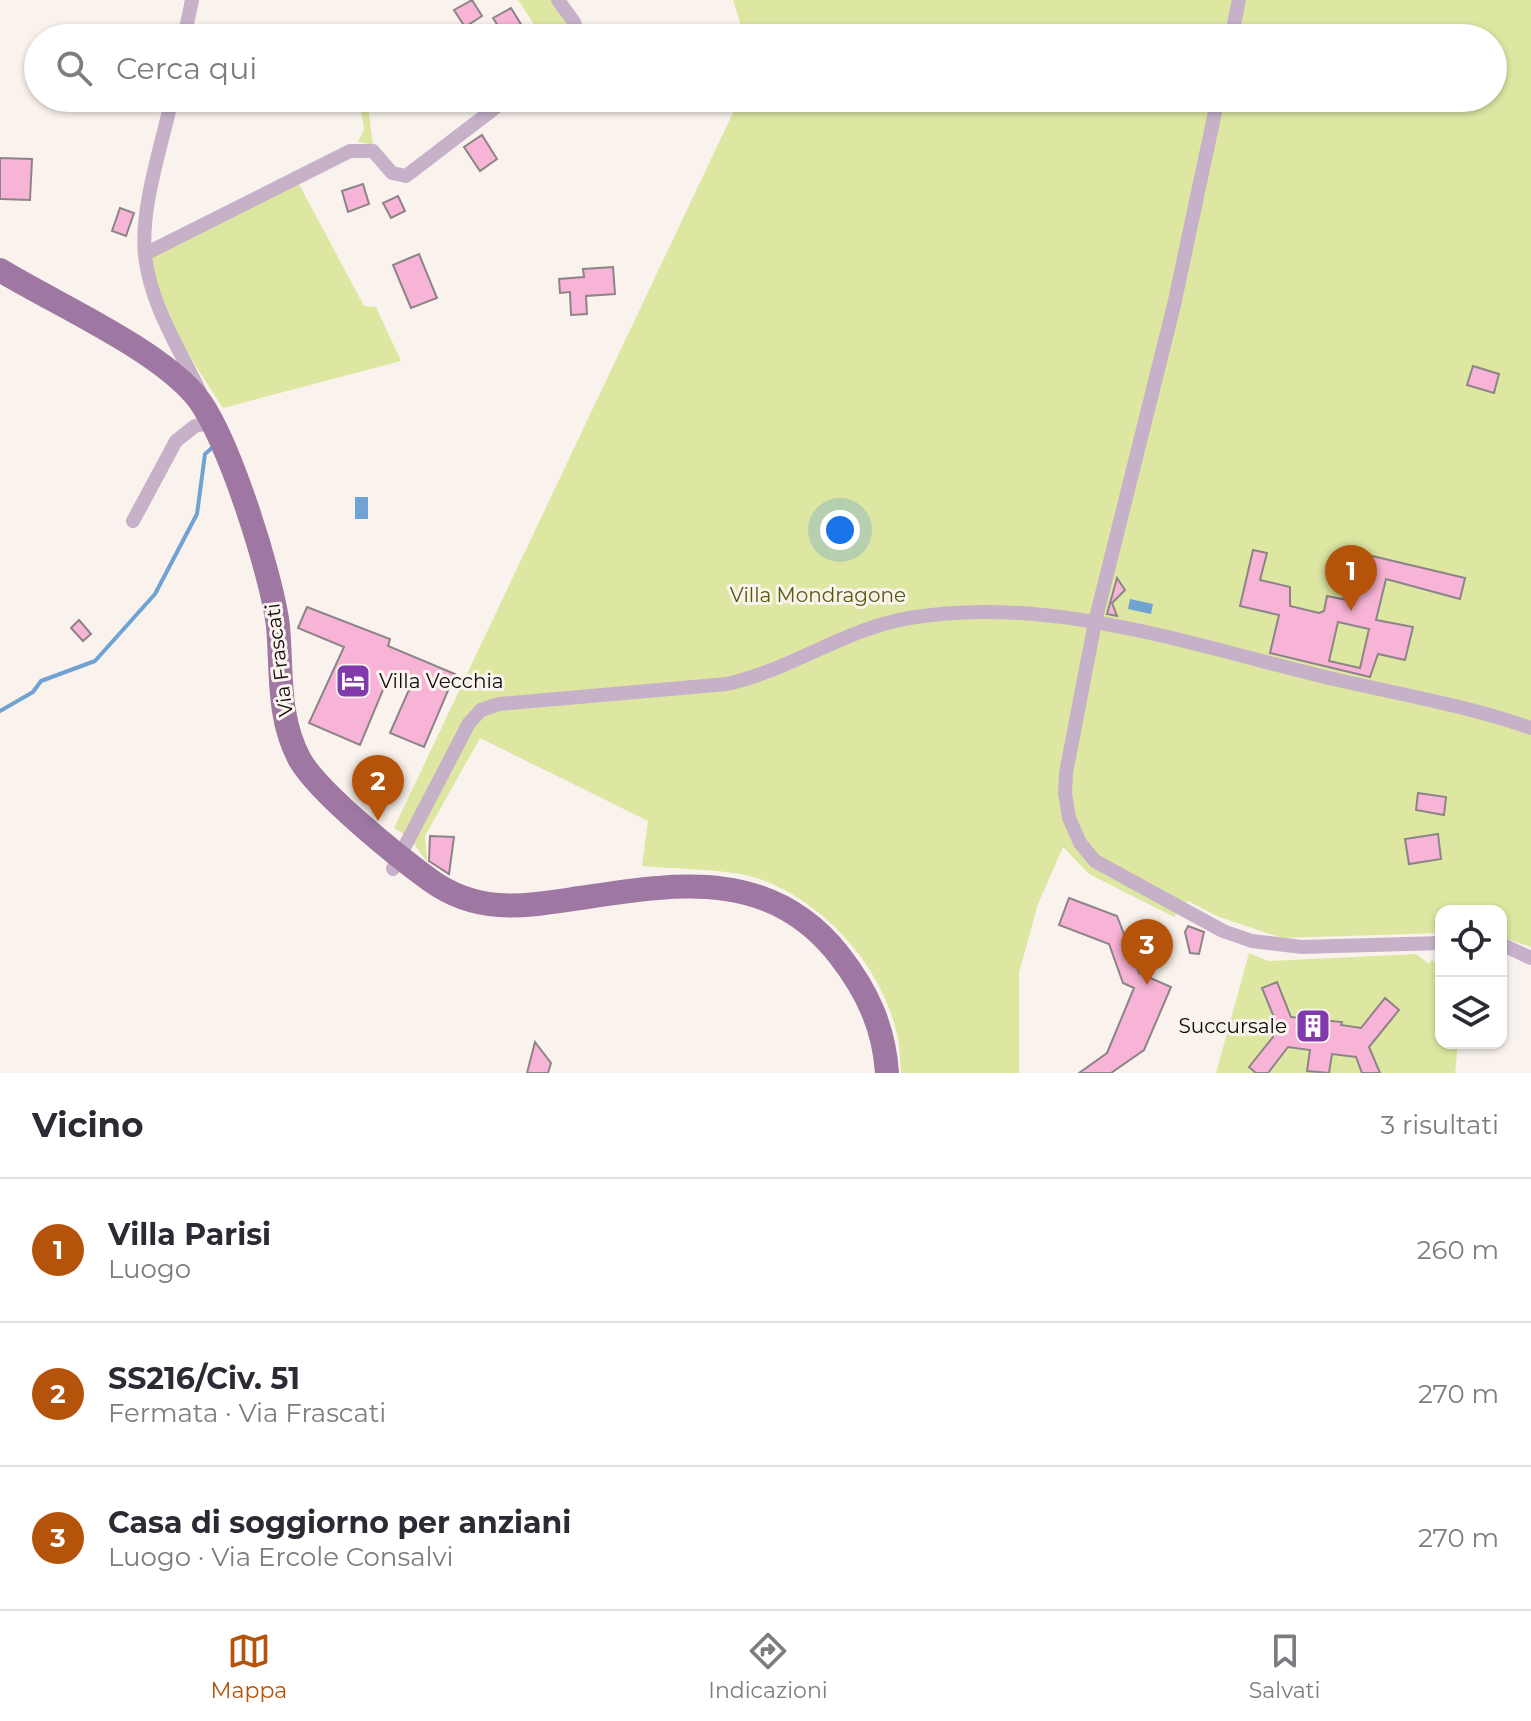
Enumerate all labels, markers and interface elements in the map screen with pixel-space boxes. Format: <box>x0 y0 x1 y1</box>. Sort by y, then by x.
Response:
search box <box>24 24 1507 112</box>
icon: search <box>52 46 96 90</box>
text: Cerca qui <box>116 50 257 87</box>
your location <box>820 510 860 550</box>
pin: 1 <box>1325 545 1377 611</box>
park label: Villa Mondragone <box>730 583 906 607</box>
street label: Via Frascati <box>260 602 298 718</box>
hotel icon: Villa Vecchia <box>334 662 372 700</box>
place label: Villa Vecchia <box>379 669 504 693</box>
pin: 2 <box>352 755 404 821</box>
map controls <box>1435 905 1507 1049</box>
button: locate <box>1435 905 1507 977</box>
pin: 3 <box>1121 919 1173 985</box>
button: layers <box>1435 977 1507 1049</box>
building icon: Succursale <box>1294 1007 1332 1045</box>
place label: Succursale <box>1178 1014 1287 1038</box>
text: Vicino <box>32 1104 144 1146</box>
text: 3 risultati <box>1380 1109 1499 1141</box>
text: Villa Parisi <box>108 1216 271 1253</box>
text: 1 <box>53 1234 63 1266</box>
text: 260 m <box>1417 1234 1499 1266</box>
text: Luogo <box>108 1253 191 1285</box>
text: SS216/Civ. 51 <box>108 1360 300 1397</box>
text: 2 <box>50 1378 66 1410</box>
text: 270 m <box>1418 1378 1499 1410</box>
text: Fermata · Via Frascati <box>108 1397 386 1429</box>
text: Casa di soggiorno per anziani <box>108 1504 571 1541</box>
text: 3 <box>50 1522 66 1554</box>
text: 270 m <box>1418 1522 1499 1554</box>
text: Luogo · Via Ercole Consalvi <box>108 1541 454 1573</box>
tab: Mappa <box>211 1629 287 1704</box>
tab: Indicazioni <box>708 1629 828 1704</box>
tab: Salvati <box>1249 1629 1320 1704</box>

